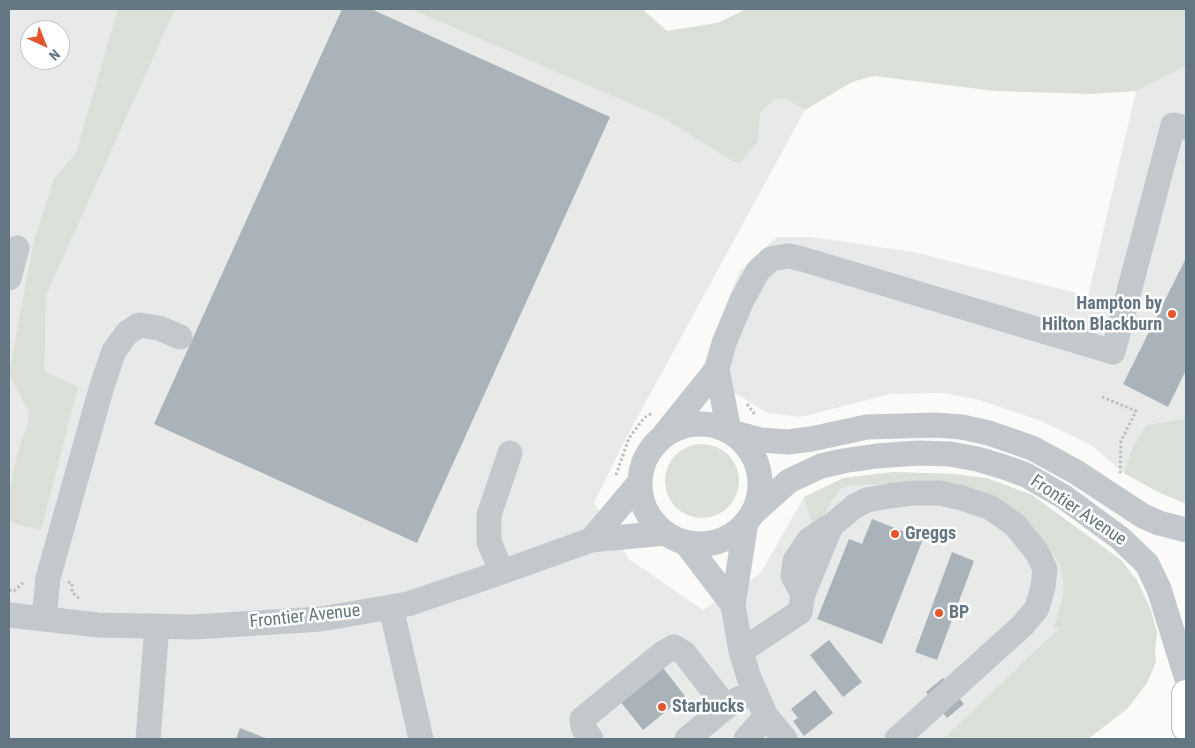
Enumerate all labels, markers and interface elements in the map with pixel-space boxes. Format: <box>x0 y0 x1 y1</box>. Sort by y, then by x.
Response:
north arrow <box>20 20 70 70</box>
text: N <box>46 46 63 64</box>
place label: Hampton by Hilton Blackburn <box>1042 293 1162 336</box>
marker: Hampton by Hilton Blackburn <box>1166 308 1178 320</box>
street label: Frontier Avenue <box>1026 471 1130 551</box>
place label: Greggs <box>905 523 956 545</box>
marker: Greggs <box>889 528 901 540</box>
street label: Frontier Avenue <box>249 600 361 634</box>
place label: BP <box>949 602 969 624</box>
marker: BP <box>933 607 945 619</box>
place label: Starbucks <box>672 696 744 718</box>
marker: Starbucks <box>656 701 668 713</box>

